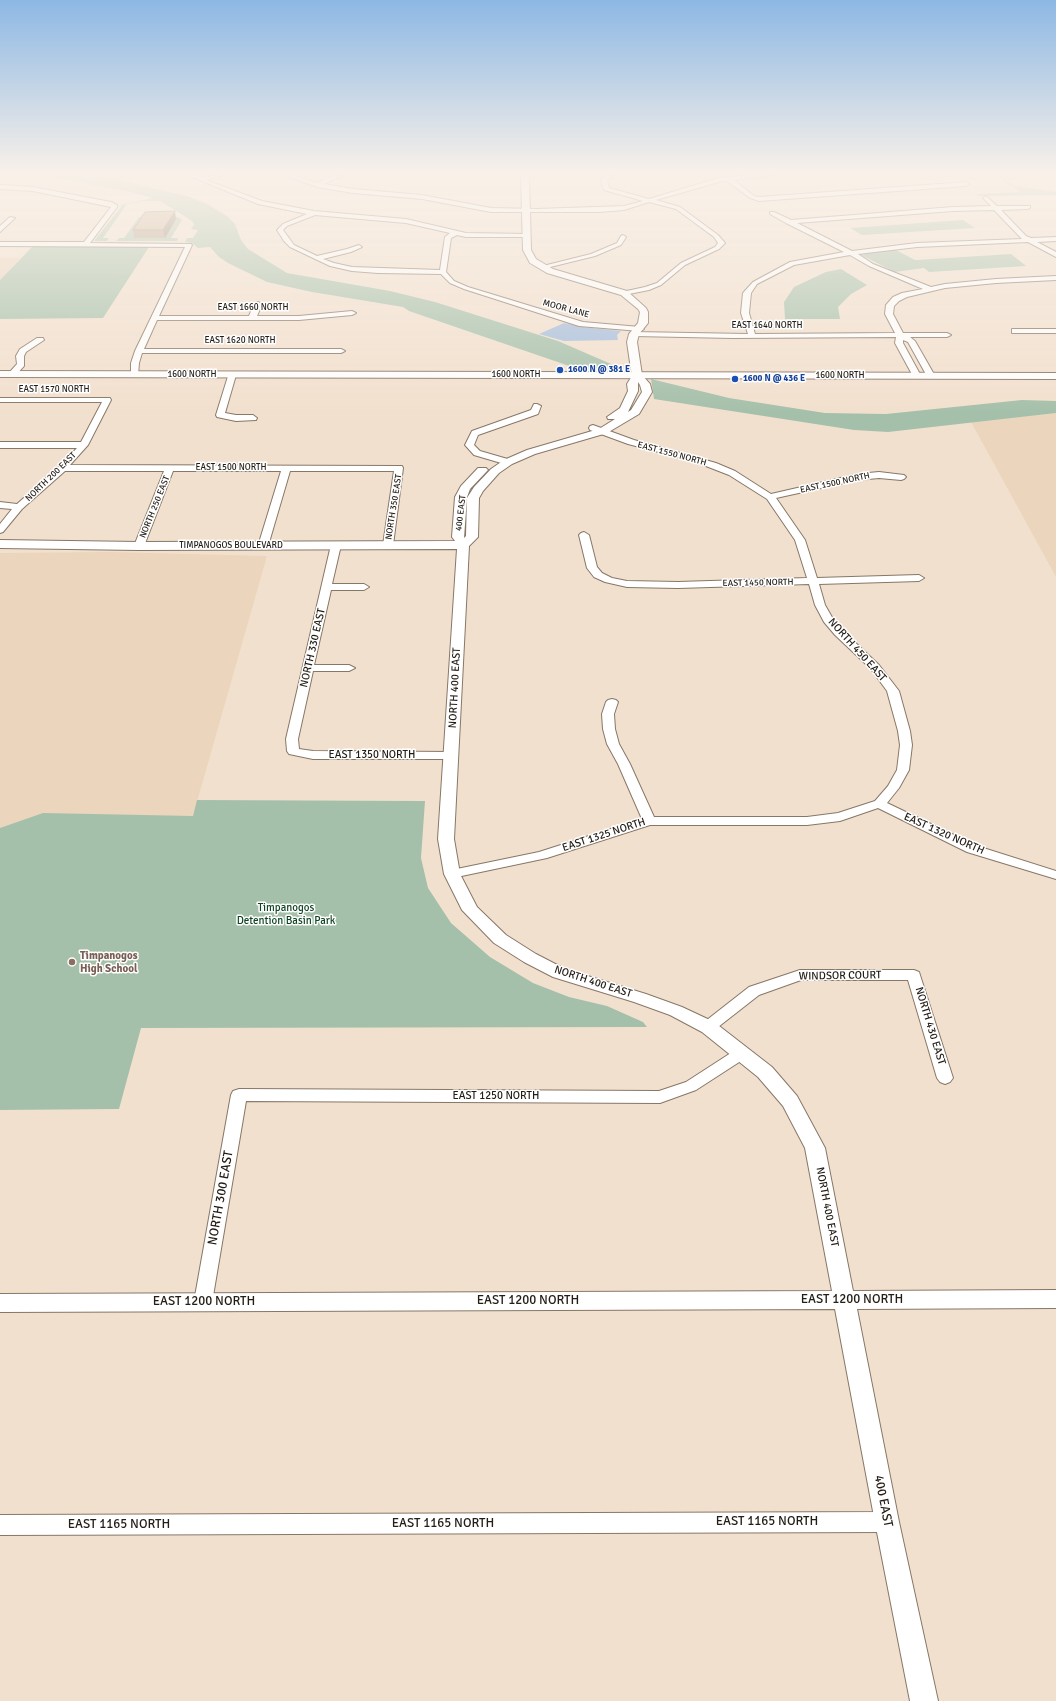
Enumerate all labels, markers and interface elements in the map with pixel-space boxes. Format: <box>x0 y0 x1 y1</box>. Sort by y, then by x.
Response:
street label: MOOR LANE <box>542 298 590 320</box>
street label: EAST 1660 NORTH <box>217 303 289 313</box>
street label: EAST 1640 NORTH <box>731 321 803 331</box>
street label: EAST 1620 NORTH <box>204 336 276 346</box>
marker: 1600 N @ 381 E <box>555 365 565 375</box>
place label: 1600 N @ 381 E <box>568 365 630 375</box>
street label: 1600 NORTH <box>167 370 217 380</box>
street label: 1600 NORTH <box>491 370 541 380</box>
street label: 1600 NORTH <box>815 371 865 381</box>
marker: 1600 N @ 436 E <box>730 374 740 384</box>
place label: 1600 N @ 436 E <box>743 374 805 384</box>
street label: EAST 1570 NORTH <box>18 385 90 395</box>
street label: EAST 1550 NORTH <box>636 440 708 468</box>
street label: NORTH 200 EAST <box>23 450 79 504</box>
street label: EAST 1500 NORTH <box>195 463 267 473</box>
street label: EAST 1500 NORTH <box>799 470 871 496</box>
street label: NORTH 350 EAST <box>383 473 405 541</box>
street label: NORTH 250 EAST <box>138 474 172 540</box>
street label: 400 EAST <box>453 494 469 532</box>
street label: TIMPANOGOS BOULEVARD <box>179 541 283 551</box>
street label: EAST 1450 NORTH <box>722 577 794 589</box>
street label: NORTH 330 EAST <box>297 607 329 689</box>
street label: NORTH 450 EAST <box>825 616 889 684</box>
street label: NORTH 400 EAST <box>446 647 464 729</box>
street label: EAST 1350 NORTH <box>329 748 415 762</box>
street label: EAST 1320 NORTH <box>902 810 986 858</box>
street label: EAST 1325 NORTH <box>561 815 647 855</box>
park label: Timpanogos Detention Basin Park <box>237 901 335 927</box>
place label: Timpanogos High School <box>80 949 138 975</box>
marker: Timpanogos High School <box>67 957 77 967</box>
street label: NORTH 400 EAST <box>553 963 633 1001</box>
street label: WINDSOR COURT <box>799 969 881 983</box>
street label: NORTH 430 EAST <box>912 985 948 1067</box>
street label: EAST 1250 NORTH <box>453 1089 539 1103</box>
street label: NORTH 300 EAST <box>205 1150 237 1246</box>
street label: NORTH 400 EAST <box>813 1166 841 1248</box>
street label: EAST 1200 NORTH <box>801 1292 903 1308</box>
street label: EAST 1200 NORTH <box>477 1293 579 1309</box>
street label: EAST 1200 NORTH <box>153 1294 255 1310</box>
street label: 400 EAST <box>870 1474 896 1528</box>
street label: EAST 1165 NORTH <box>716 1514 818 1530</box>
street label: EAST 1165 NORTH <box>392 1516 494 1532</box>
street label: EAST 1165 NORTH <box>68 1517 170 1533</box>

